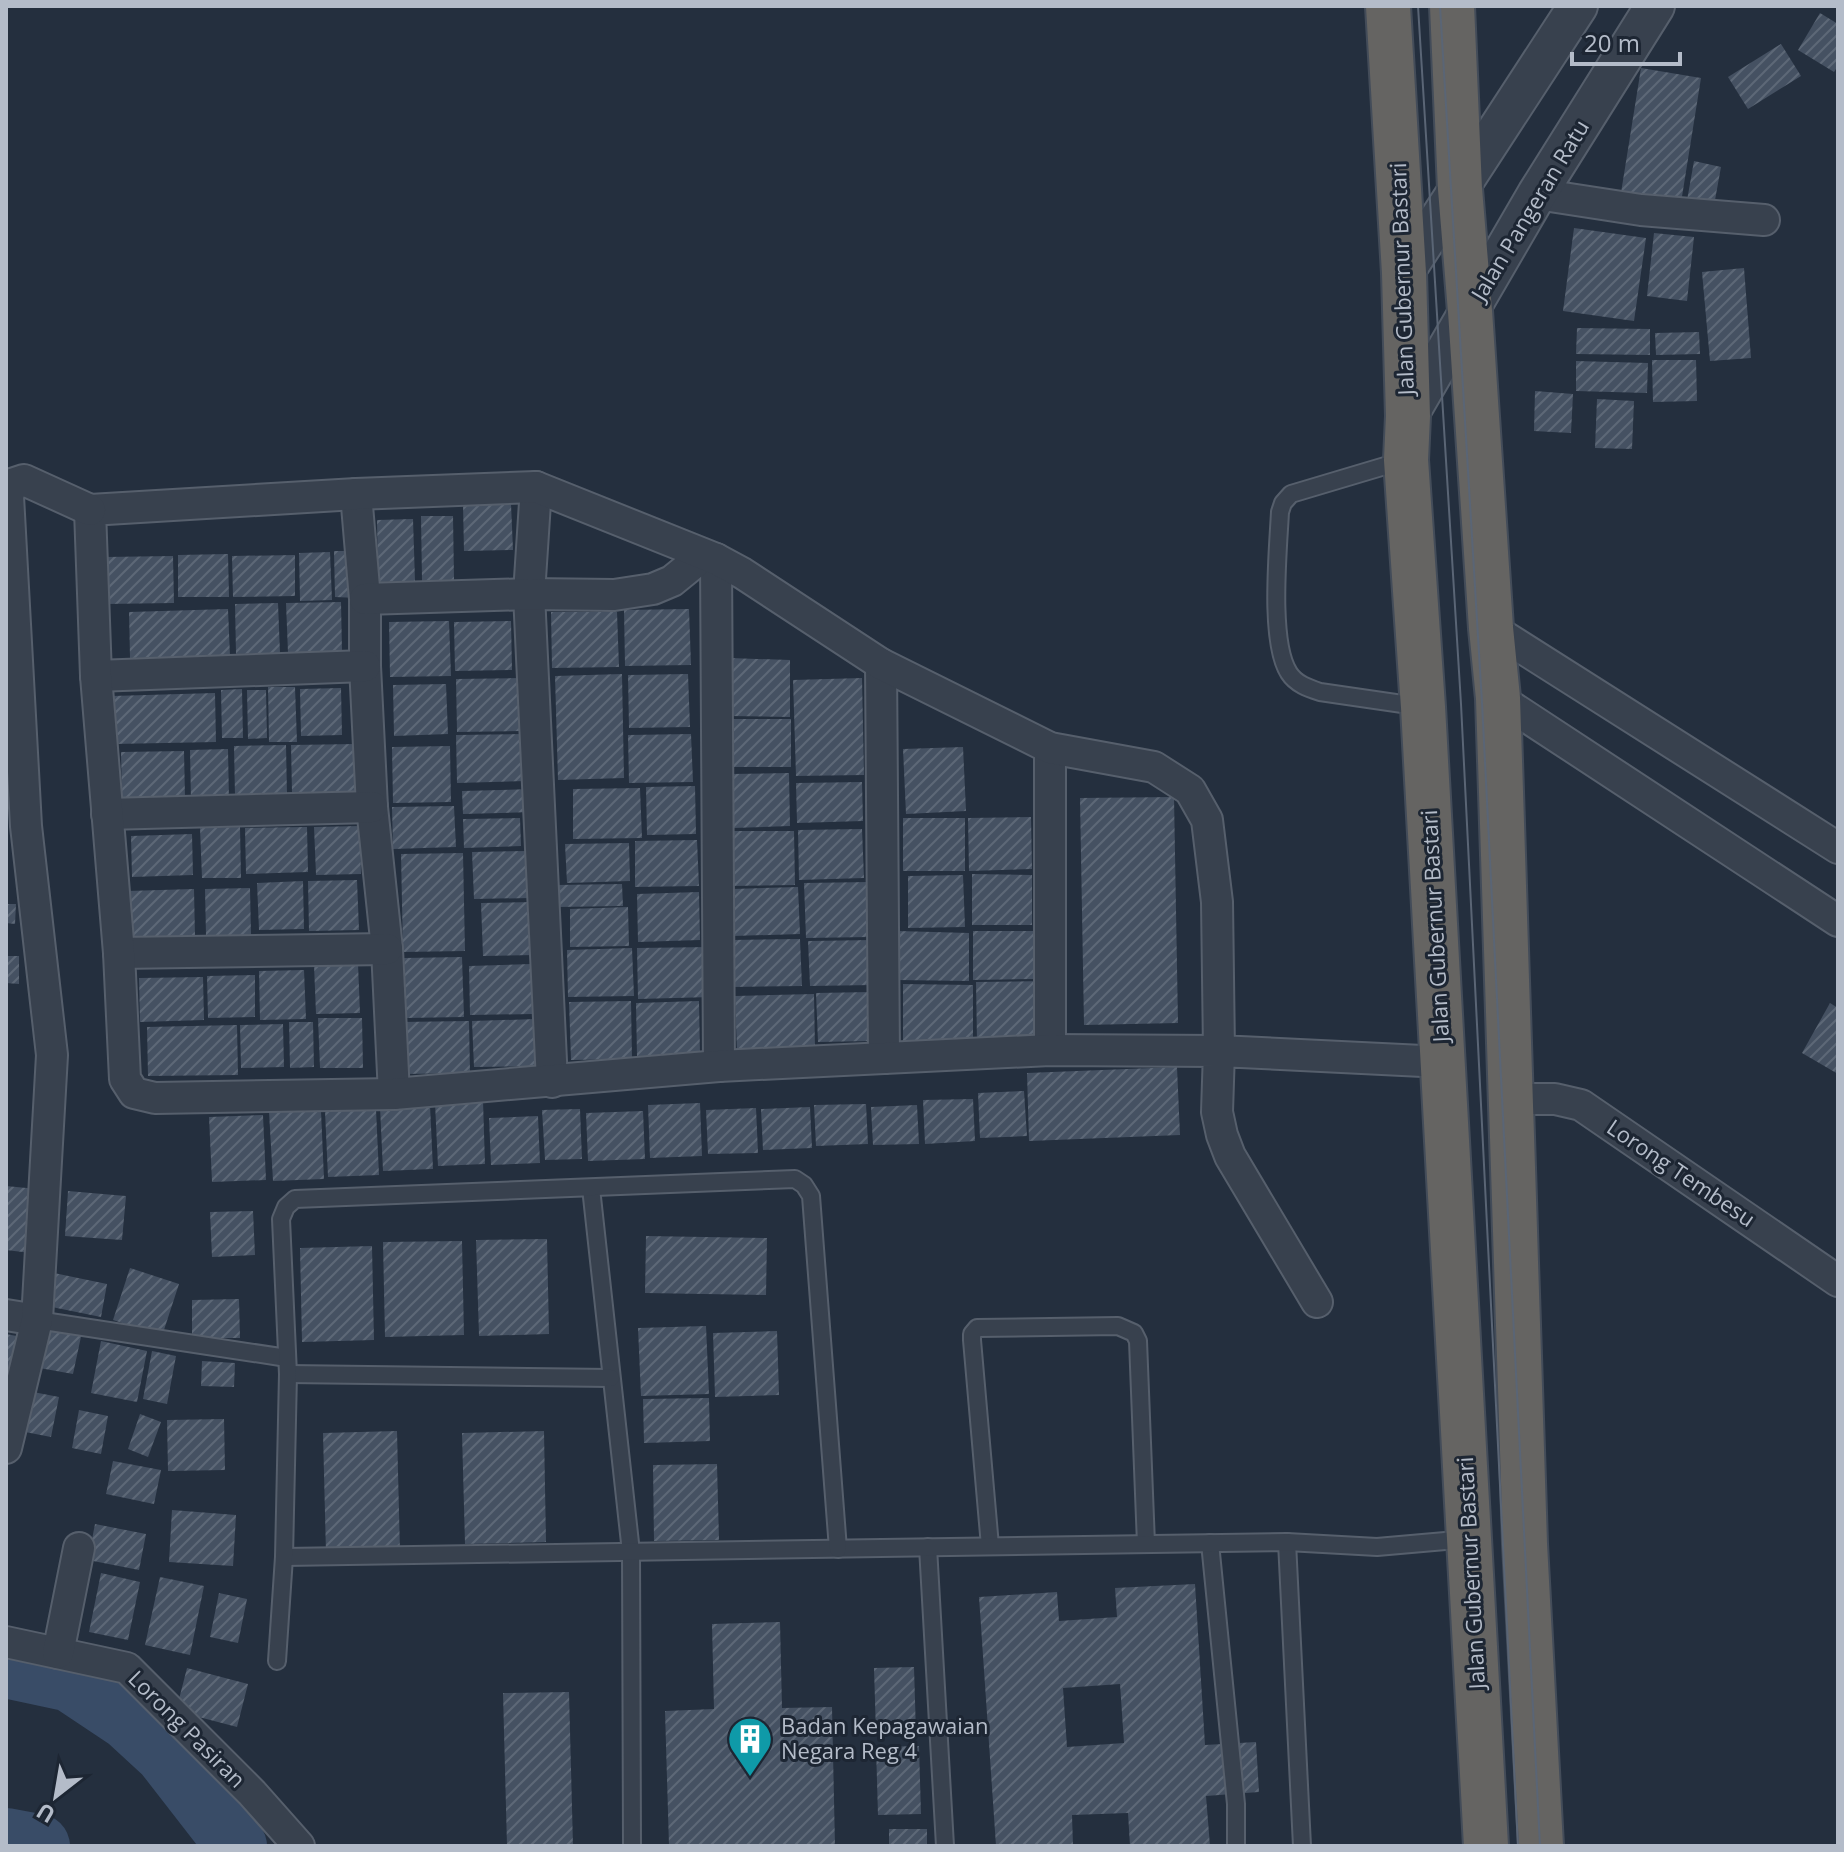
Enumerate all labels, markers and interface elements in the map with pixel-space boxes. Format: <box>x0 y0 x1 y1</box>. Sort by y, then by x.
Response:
scale bar <box>1572 16 1680 66</box>
text: 20 m <box>1584 26 1640 59</box>
street label: Jalan Pangeran Ratu <box>1462 113 1595 307</box>
street label: Jalan Gubernur Bastari <box>1382 162 1420 398</box>
street label: Jalan Gubernur Bastari <box>1413 809 1455 1045</box>
street label: Lorong Tembesu <box>1602 1111 1762 1233</box>
street label: Jalan Gubernur Bastari <box>1449 1456 1491 1692</box>
street label: Lorong Pasiran <box>123 1663 253 1793</box>
place label: Badan Kepagawaian Negara Reg 4 <box>781 1710 989 1765</box>
building icon: Badan Kepagawaian Negara Reg 4 <box>726 1715 774 1778</box>
north arrow <box>16 1756 96 1836</box>
text: U <box>30 1797 60 1831</box>

